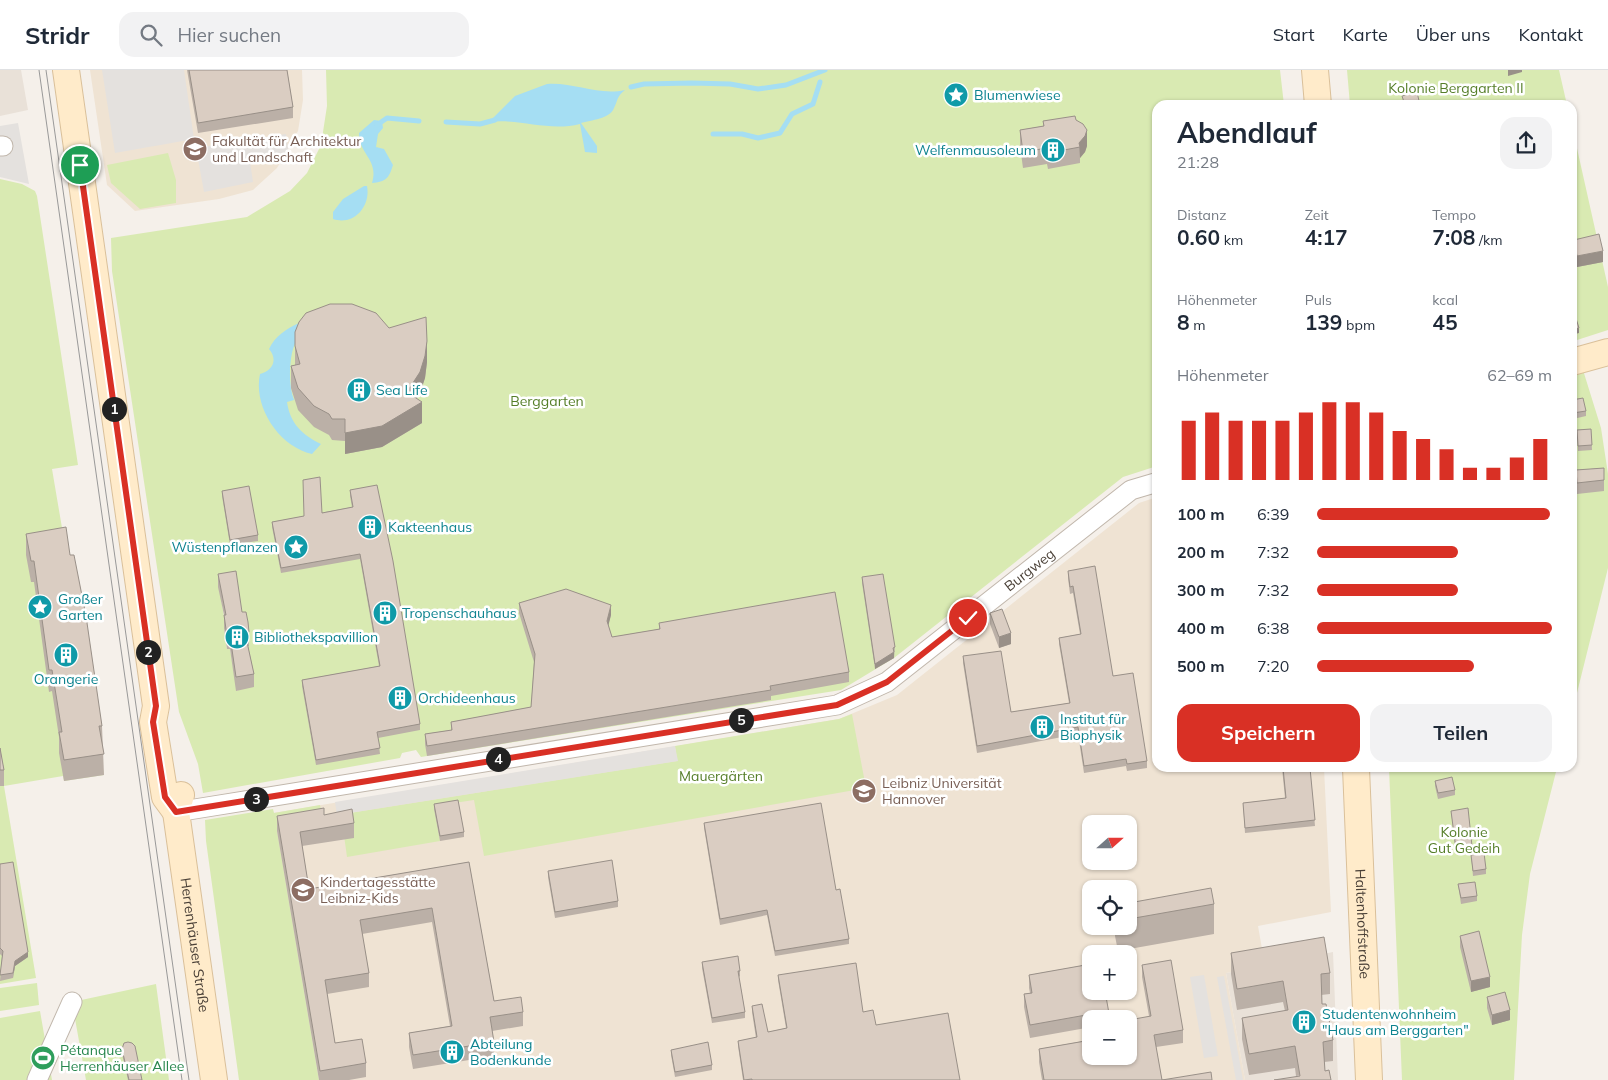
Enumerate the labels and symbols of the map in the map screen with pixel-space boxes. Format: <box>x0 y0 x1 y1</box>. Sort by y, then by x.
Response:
park label: Kolonie Berggarten II <box>1388 79 1524 97</box>
place icon: Blumenwiese <box>943 82 969 108</box>
place label: Blumenwiese <box>974 86 1061 104</box>
place label: Fakultät für Architektur und Landschaft <box>212 132 362 166</box>
school or university icon: Fakultät für Architektur und Landschaft <box>182 136 208 162</box>
building icon: Welfenmausoleum <box>1040 137 1066 163</box>
place label: Welfenmausoleum <box>915 141 1036 159</box>
pin <box>59 144 101 186</box>
building icon: Sea Life <box>346 377 372 403</box>
place label: Sea Life <box>376 381 428 399</box>
park label: Berggarten <box>510 392 584 410</box>
pin: 1 <box>102 396 126 422</box>
building icon: Kakteenhaus <box>357 514 383 540</box>
place label: Kakteenhaus <box>388 518 472 536</box>
place icon: Wüstenpflanzen <box>283 534 309 560</box>
place label: Wüstenpflanzen <box>172 538 278 556</box>
street label: Burgweg <box>1001 544 1058 595</box>
place label: Großer Garten <box>58 590 104 624</box>
place icon: Großer Garten <box>27 594 53 620</box>
pin <box>947 597 989 639</box>
building icon: Tropenschauhaus <box>372 600 398 626</box>
place label: Tropenschauhaus <box>402 604 517 622</box>
building icon: Bibliothekspavillion <box>224 624 250 650</box>
place label: Bibliothekspavillion <box>254 628 378 646</box>
pin: 2 <box>136 640 160 664</box>
building icon: Orangerie <box>53 642 79 668</box>
place label: Orangerie <box>34 670 98 688</box>
building icon: Orchideenhaus <box>387 685 413 711</box>
place label: Orchideenhaus <box>418 689 516 707</box>
pin: 5 <box>728 708 754 732</box>
place label: Institut für Biophysik <box>1060 710 1127 744</box>
building icon: Institut für Biophysik <box>1029 714 1055 740</box>
pin: 4 <box>486 746 510 772</box>
park label: Mauergärten <box>679 767 763 785</box>
place label: Leibniz Universität Hannover <box>882 774 1002 808</box>
school or university icon: Leibniz Universität Hannover <box>851 778 877 804</box>
pin: 3 <box>244 786 268 812</box>
north arrow <box>1082 815 1138 870</box>
park label: Kolonie Gut Gedeih <box>1428 823 1500 857</box>
street label: Haltenhoffstraße <box>1351 868 1374 979</box>
place label: Kindertagesstätte Leibniz-Kids <box>320 873 436 907</box>
street label: Herrenhäuser Straße <box>176 876 213 1013</box>
school or university icon: Kindertagesstätte Leibniz-Kids <box>290 877 316 903</box>
place label: Studentenwohnheim "Haus am Berggarten" <box>1322 1005 1469 1039</box>
building icon: Studentenwohnheim "Haus am Berggarten" <box>1291 1009 1317 1035</box>
place label: Abteilung Bodenkunde <box>470 1035 551 1069</box>
building icon: Abteilung Bodenkunde <box>439 1039 465 1065</box>
place label: Pétanque Herrenhäuser Allee <box>60 1041 184 1075</box>
sports icon: Pétanque Herrenhäuser Allee <box>30 1045 56 1071</box>

